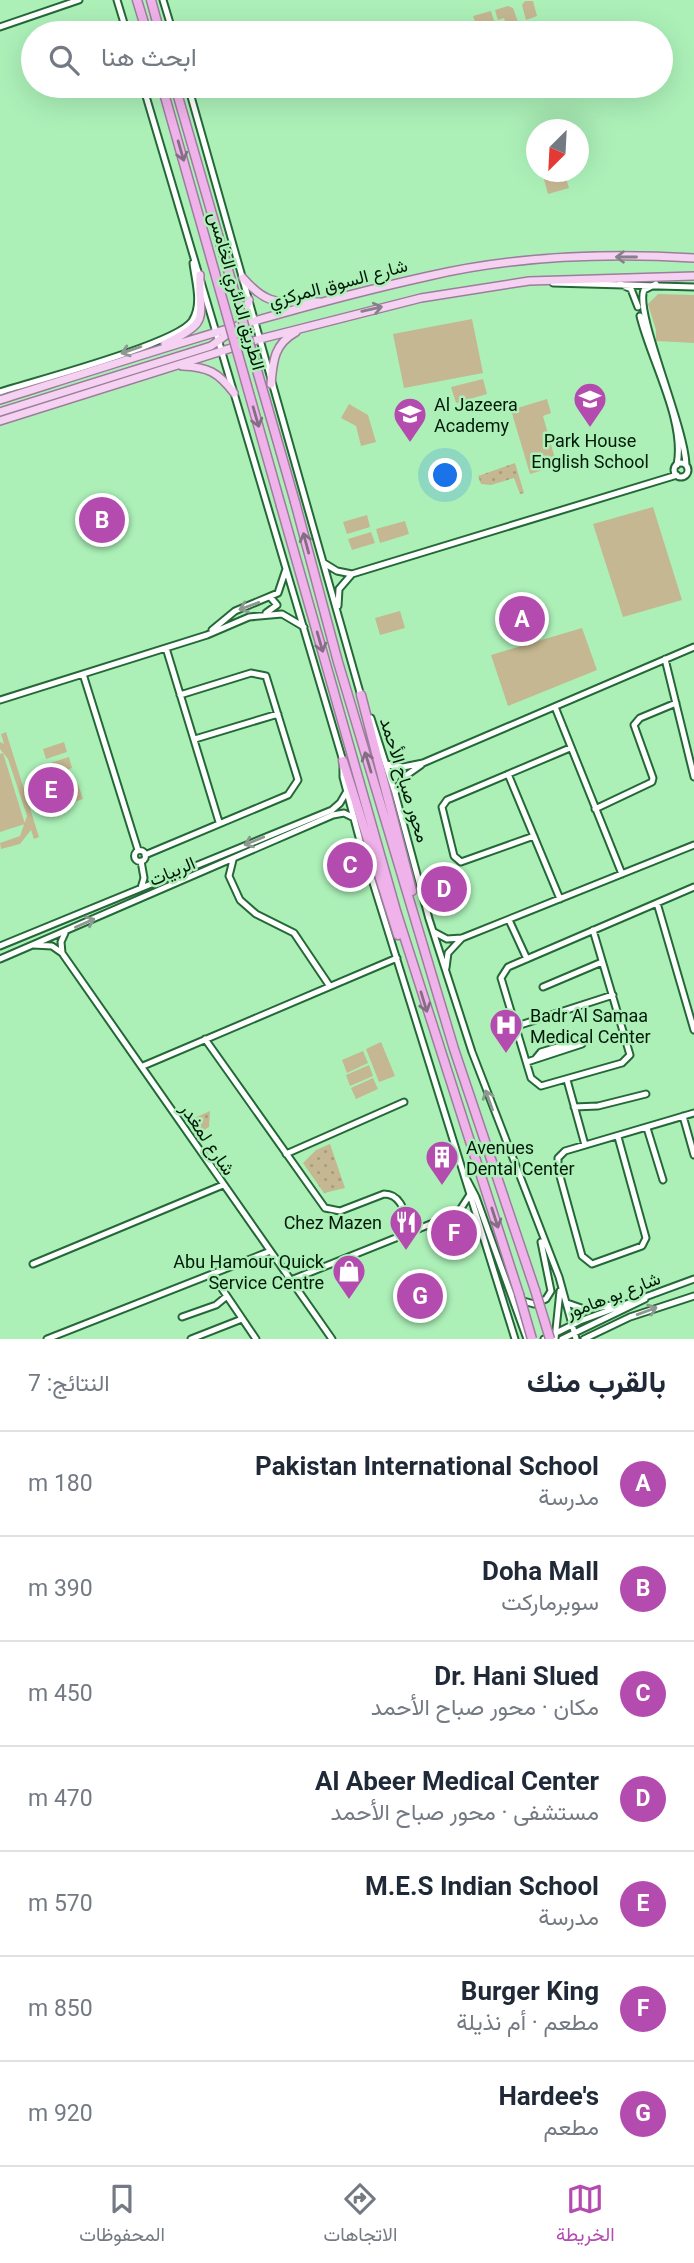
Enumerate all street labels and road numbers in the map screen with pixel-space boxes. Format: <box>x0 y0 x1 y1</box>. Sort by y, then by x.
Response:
street label: الطريق الدائري الخامس <box>200 210 270 374</box>
street label: شارع السوق المركزي <box>266 254 411 316</box>
street label: محور صباح الأحمد <box>374 715 434 846</box>
street label: الربيات <box>146 852 199 891</box>
street label: شارع لمغدر <box>174 1098 240 1180</box>
street label: شارع بو هامور <box>562 1267 664 1325</box>

